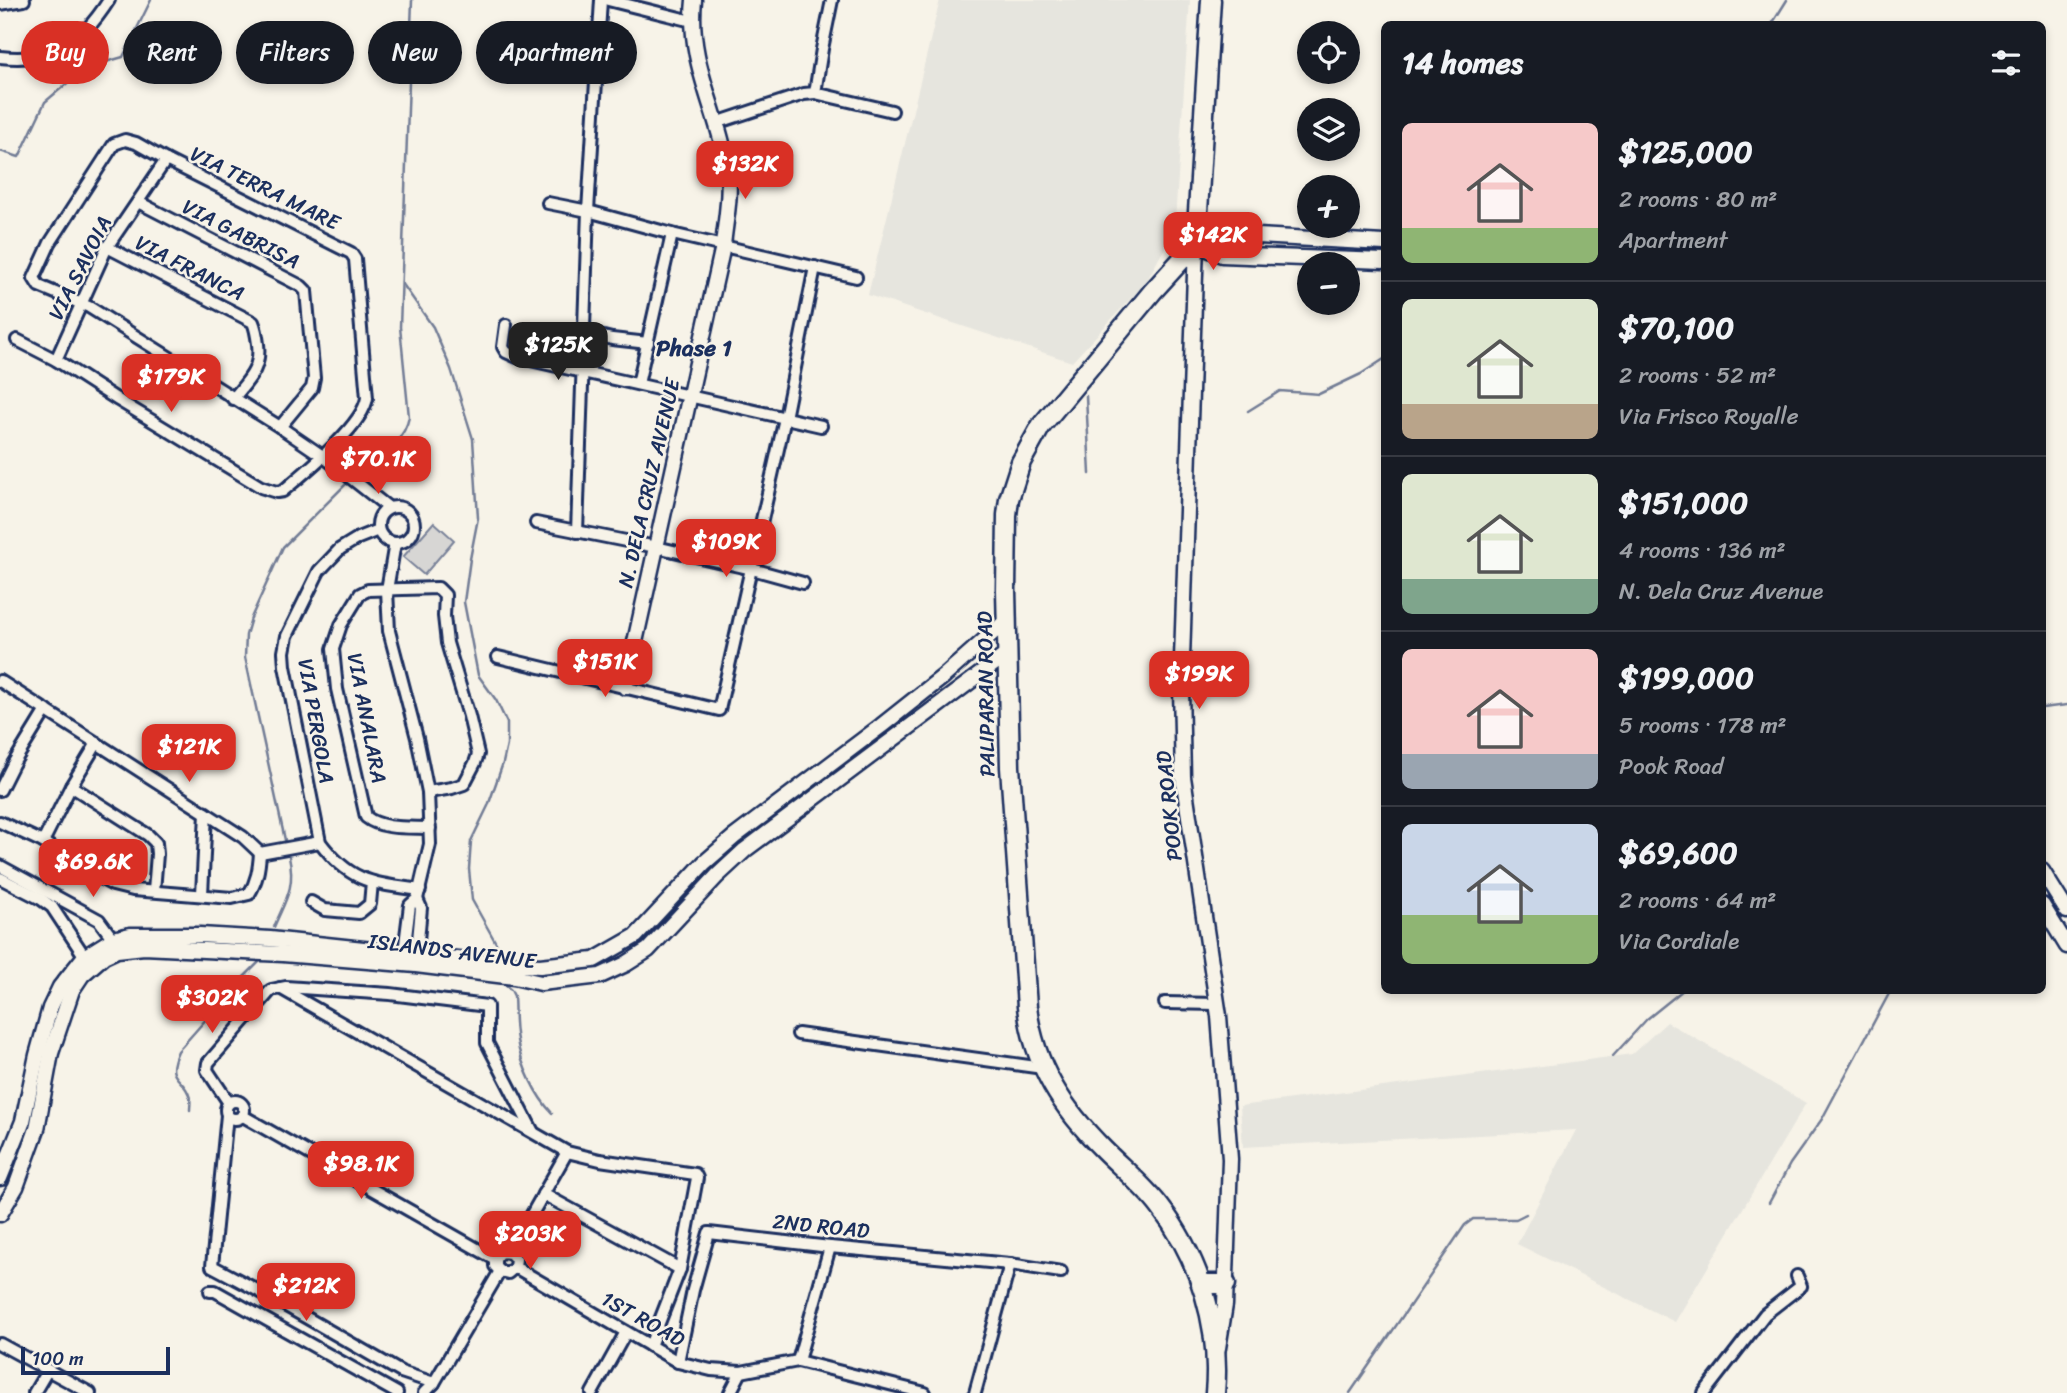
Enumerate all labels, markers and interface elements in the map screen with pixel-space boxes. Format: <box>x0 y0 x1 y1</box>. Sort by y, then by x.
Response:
chip: Buy <box>21 21 109 84</box>
chip: Rent <box>123 21 222 84</box>
chip: Filters <box>236 21 354 84</box>
chip: New <box>368 21 462 84</box>
chip: Apartment <box>476 21 637 84</box>
map controls <box>1297 21 1360 315</box>
button: locate <box>1297 21 1360 84</box>
text: 14 homes <box>1402 36 1523 90</box>
icon: filters <box>1987 44 2025 82</box>
button: layers <box>1297 98 1360 161</box>
text: $125,000 <box>1619 125 1753 179</box>
street label: VIA TERRA MARE <box>183 135 348 241</box>
pin: $132K <box>696 142 794 201</box>
text: $132K <box>712 143 778 184</box>
icon: home <box>1458 151 1542 235</box>
button: + <box>1297 175 1360 238</box>
text: 2 rooms · 80 m² <box>1619 179 1777 220</box>
street label: VIA GABRISA <box>175 188 307 280</box>
street label: VIA SAVOIA <box>37 209 123 327</box>
pin: $142K <box>1164 212 1262 272</box>
text: $142K <box>1180 214 1246 255</box>
text: Apartment <box>1619 220 1728 261</box>
street label: VIA FRANCA <box>128 224 252 312</box>
button: − <box>1297 252 1360 315</box>
text: $70,100 <box>1619 301 1734 355</box>
pin: $125K <box>509 322 607 382</box>
text: $125K <box>525 324 591 365</box>
icon: home <box>1458 327 1542 411</box>
district label: Phase 1 <box>656 328 732 369</box>
pin: $179K <box>122 354 220 414</box>
text: 2 rooms · 52 m² <box>1619 355 1776 396</box>
text: $179K <box>138 356 204 397</box>
street label: N. DELA CRUZ AVENUE <box>606 373 692 591</box>
text: Via Frisco Royalle <box>1619 396 1799 437</box>
pin: $70.1K <box>321 436 435 496</box>
text: $70.1K <box>341 438 415 479</box>
text: $151,000 <box>1619 476 1748 530</box>
icon: home <box>1458 502 1542 586</box>
pin: $109K <box>677 520 775 579</box>
text: $109K <box>692 521 760 562</box>
text: 4 rooms · 136 m² <box>1619 530 1786 571</box>
text: N. Dela Cruz Avenue <box>1619 571 1823 612</box>
street label: PALIPARAN ROAD <box>966 610 1006 777</box>
pin: $151K <box>556 640 654 699</box>
text: $151K <box>573 641 637 682</box>
street label: VIA ANALARA <box>336 650 398 786</box>
text: $199,000 <box>1619 651 1754 705</box>
pin: $199K <box>1150 652 1248 711</box>
text: $199K <box>1165 653 1233 694</box>
street label: VIA PERGOLA <box>286 655 346 787</box>
icon: home <box>1458 677 1542 761</box>
text: 5 rooms · 178 m² <box>1619 705 1787 746</box>
pin: $121K <box>140 724 238 784</box>
text: $121K <box>158 726 220 767</box>
text: Pook Road <box>1619 746 1724 787</box>
street label: POOK ROAD <box>1144 749 1194 863</box>
text: $69,600 <box>1619 826 1738 880</box>
pin: $69.6K <box>36 839 150 899</box>
text: $69.6K <box>55 841 131 882</box>
icon: home <box>1458 852 1542 936</box>
text: 2 rooms · 64 m² <box>1619 880 1776 921</box>
text: Via Cordiale <box>1619 921 1739 962</box>
street label: ISLANDS AVENUE <box>365 922 539 980</box>
pin: $302K <box>163 976 261 1035</box>
text: $302K <box>177 977 247 1018</box>
pin: $98.1K <box>304 1142 418 1201</box>
text: $98.1K <box>324 1143 398 1184</box>
street label: 2ND ROAD <box>771 1202 872 1250</box>
pin: $203K <box>481 1212 579 1271</box>
text: $203K <box>495 1213 565 1254</box>
pin: $212K <box>257 1264 355 1323</box>
text: $212K <box>273 1265 339 1306</box>
street label: 1ST ROAD <box>594 1280 692 1358</box>
text: 100 m <box>32 1342 84 1375</box>
scale bar <box>21 1344 170 1376</box>

